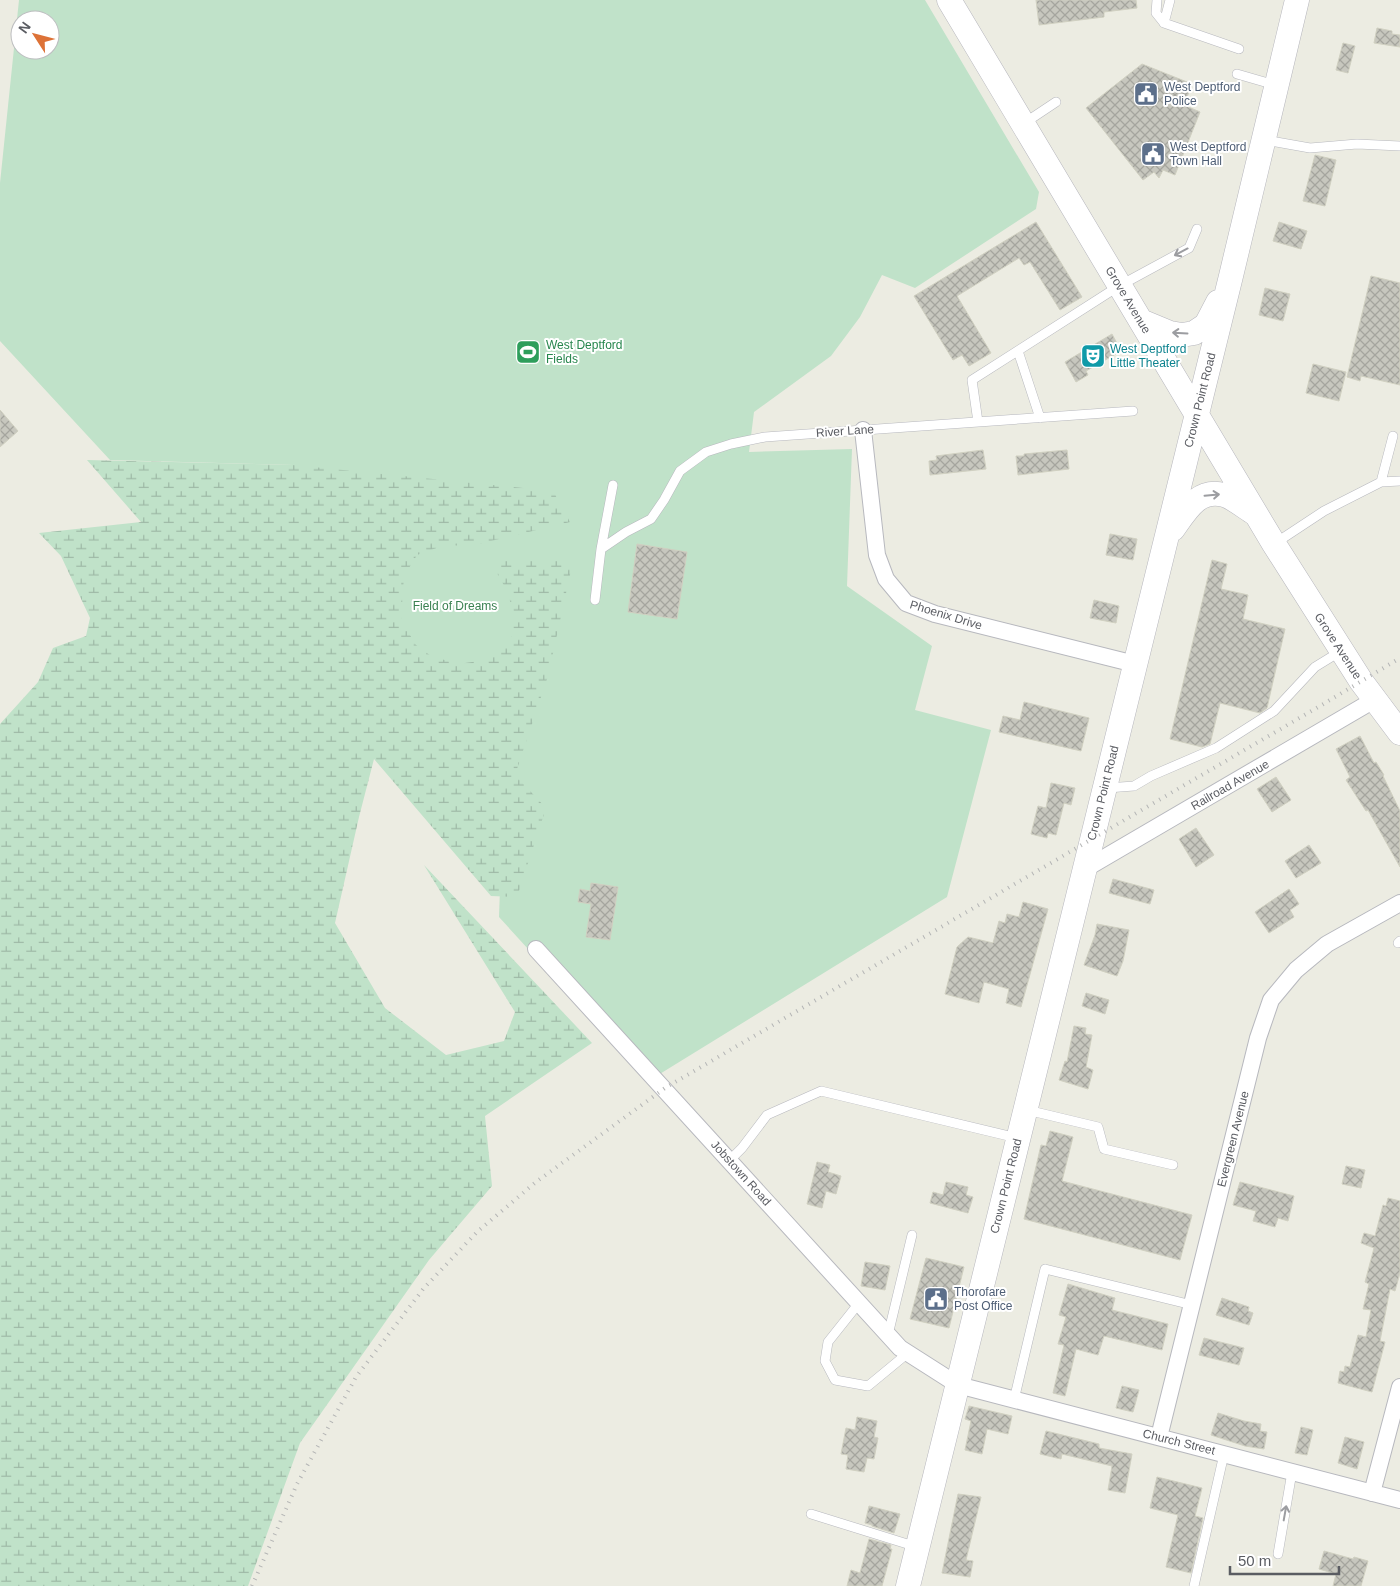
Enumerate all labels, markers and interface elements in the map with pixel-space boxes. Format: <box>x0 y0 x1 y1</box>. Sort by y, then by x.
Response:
north arrow <box>10 10 60 60</box>
text: N <box>15 19 34 36</box>
place label: West Deptford Police <box>1164 80 1240 108</box>
public building icon: West Deptford Police <box>1133 81 1159 107</box>
place label: West Deptford Town Hall <box>1170 140 1246 168</box>
public building icon: West Deptford Town Hall <box>1140 141 1166 167</box>
one-way arrow <box>1173 247 1188 257</box>
street label: Grove Avenue <box>1102 264 1154 336</box>
one-way arrow <box>1173 329 1189 338</box>
place label: West Deptford Fields <box>546 338 622 366</box>
sports icon: West Deptford Fields <box>515 339 541 365</box>
place label: West Deptford Little Theater <box>1110 342 1186 370</box>
theatre icon: West Deptford Little Theater <box>1080 343 1106 369</box>
street label: Crown Point Road <box>1181 351 1219 449</box>
street label: River Lane <box>816 422 875 440</box>
one-way arrow <box>1204 491 1220 500</box>
street label: Phoenix Drive <box>908 597 984 633</box>
park label: Field of Dreams <box>413 599 497 613</box>
street label: Grove Avenue <box>1311 610 1365 682</box>
street label: Crown Point Road <box>1084 744 1122 842</box>
street label: Railroad Avenue <box>1188 757 1272 813</box>
street label: Evergreen Avenue <box>1214 1089 1252 1188</box>
street label: Crown Point Road <box>987 1137 1025 1235</box>
street label: Jobstown Road <box>708 1138 774 1208</box>
place label: Thorofare Post Office <box>954 1285 1013 1313</box>
public building icon: Thorofare Post Office <box>923 1286 949 1312</box>
street label: Church Street <box>1141 1426 1217 1458</box>
one-way arrow <box>1280 1505 1290 1521</box>
scale bar <box>1230 1544 1339 1576</box>
text: 50 m <box>1238 1552 1271 1569</box>

